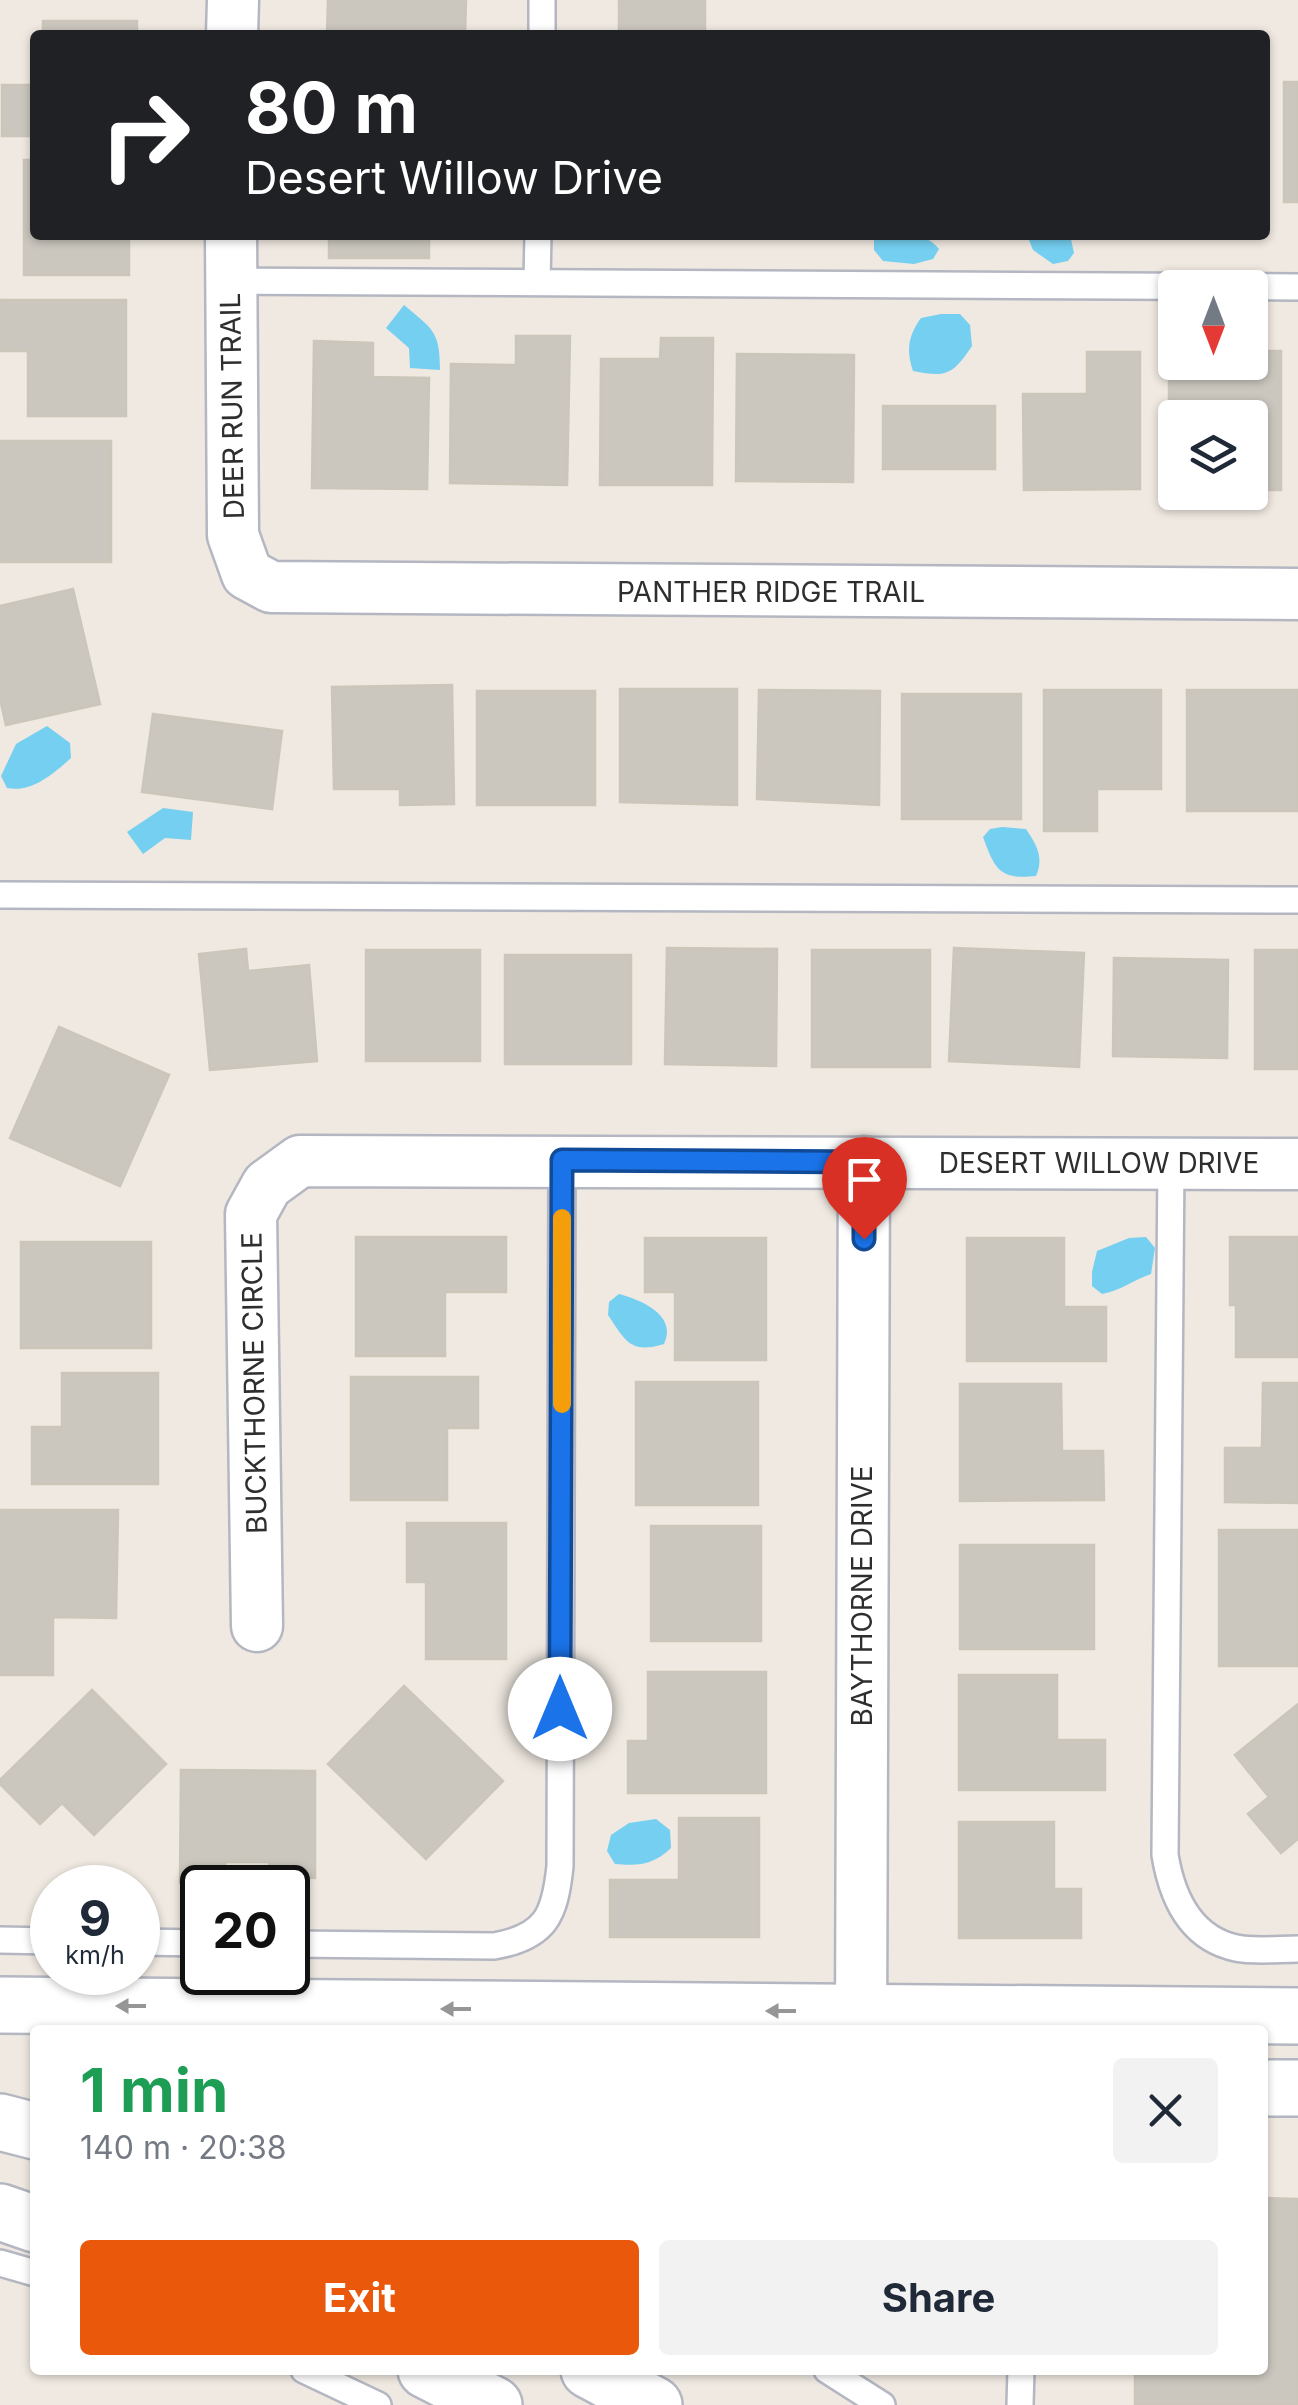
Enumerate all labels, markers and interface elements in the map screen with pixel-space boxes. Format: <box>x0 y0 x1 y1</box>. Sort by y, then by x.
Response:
text: 80 m <box>245 65 418 150</box>
icon: right <box>80 70 210 200</box>
text: Desert Willow Drive <box>245 150 663 205</box>
north arrow <box>1158 270 1268 380</box>
map controls <box>1158 270 1268 510</box>
street label: DEER RUN TRAIL <box>213 293 251 519</box>
button: layers <box>1158 400 1268 510</box>
street label: PANTHER RIDGE TRAIL <box>617 575 925 609</box>
pin <box>822 1137 907 1240</box>
street label: DESERT WILLOW DRIVE <box>939 1146 1259 1180</box>
icon: arrive <box>837 1152 892 1207</box>
street label: BUCKTHORNE CIRCLE <box>234 1232 274 1534</box>
street label: BAYTHORNE DRIVE <box>845 1465 879 1727</box>
position arrow <box>508 1657 612 1761</box>
speed limit sign: 20 <box>180 1865 310 1995</box>
text: 9 <box>79 1888 111 1948</box>
text: km/h <box>65 1940 125 1970</box>
one-way arrow <box>114 1998 146 2014</box>
one-way arrow <box>439 2000 471 2016</box>
one-way arrow <box>764 2003 796 2019</box>
text: 1 min <box>80 2054 228 2126</box>
button: close <box>1113 2058 1218 2163</box>
text: 140 m · 20:38 <box>80 2128 287 2167</box>
button: Exit <box>80 2240 639 2355</box>
button: Share <box>659 2240 1218 2355</box>

